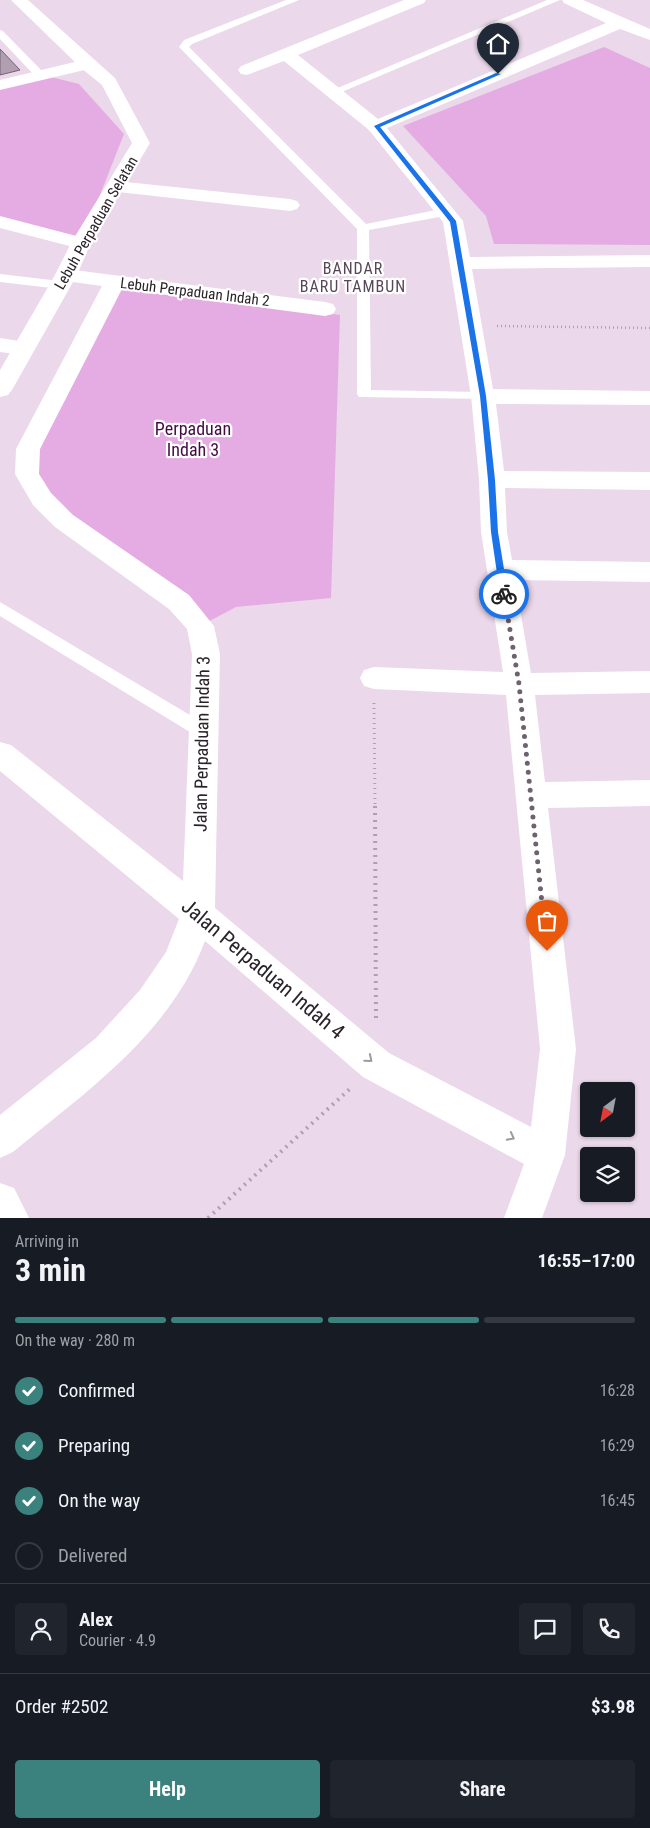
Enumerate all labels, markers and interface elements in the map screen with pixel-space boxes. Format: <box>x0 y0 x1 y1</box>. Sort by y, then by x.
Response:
pin <box>477 23 519 74</box>
icon: home <box>484 30 512 58</box>
street label: Lebuh Perpaduan Selatan <box>50 153 142 293</box>
district label: BANDAR BARU TAMBUN <box>300 259 406 296</box>
street label: Lebuh Perpaduan Indah 2 <box>119 274 271 310</box>
park label: Perpaduan Indah 3 <box>155 418 231 460</box>
courier <box>479 569 529 619</box>
icon: bike <box>490 580 518 608</box>
street label: Jalan Perpaduan Indah 3 <box>189 656 214 832</box>
street label: Jalan Perpaduan Indah 4 <box>177 894 349 1044</box>
pin <box>526 900 568 951</box>
icon: bag <box>533 907 561 935</box>
one-way arrow <box>363 1053 372 1061</box>
north arrow <box>580 1082 635 1138</box>
map controls <box>580 1082 635 1202</box>
one-way arrow <box>506 1131 515 1141</box>
button: layers <box>580 1147 635 1202</box>
text: Arriving in <box>15 1232 79 1251</box>
text: 16:55–17:00 <box>537 1249 635 1272</box>
text: 3 min <box>15 1251 86 1289</box>
text: On the way · 280 m <box>15 1331 135 1350</box>
icon: check <box>15 1377 43 1405</box>
text: Confirmed <box>58 1379 135 1402</box>
text: 16:28 <box>600 1381 635 1400</box>
icon: check <box>15 1432 43 1460</box>
text: Preparing <box>58 1434 130 1457</box>
text: 16:29 <box>600 1436 635 1455</box>
icon: check <box>15 1487 43 1515</box>
text: On the way <box>58 1489 140 1512</box>
text: 16:45 <box>600 1491 635 1510</box>
text: Delivered <box>58 1544 127 1567</box>
button: person <box>15 1603 67 1655</box>
button: chat <box>519 1603 571 1655</box>
button: phone <box>583 1603 635 1655</box>
text: Alex <box>79 1608 113 1631</box>
text: Courier · 4.9 <box>79 1631 156 1650</box>
text: Order #2502 <box>15 1695 108 1718</box>
text: $3.98 <box>591 1695 635 1718</box>
button: Help <box>15 1760 320 1818</box>
button: Share <box>330 1760 635 1818</box>

